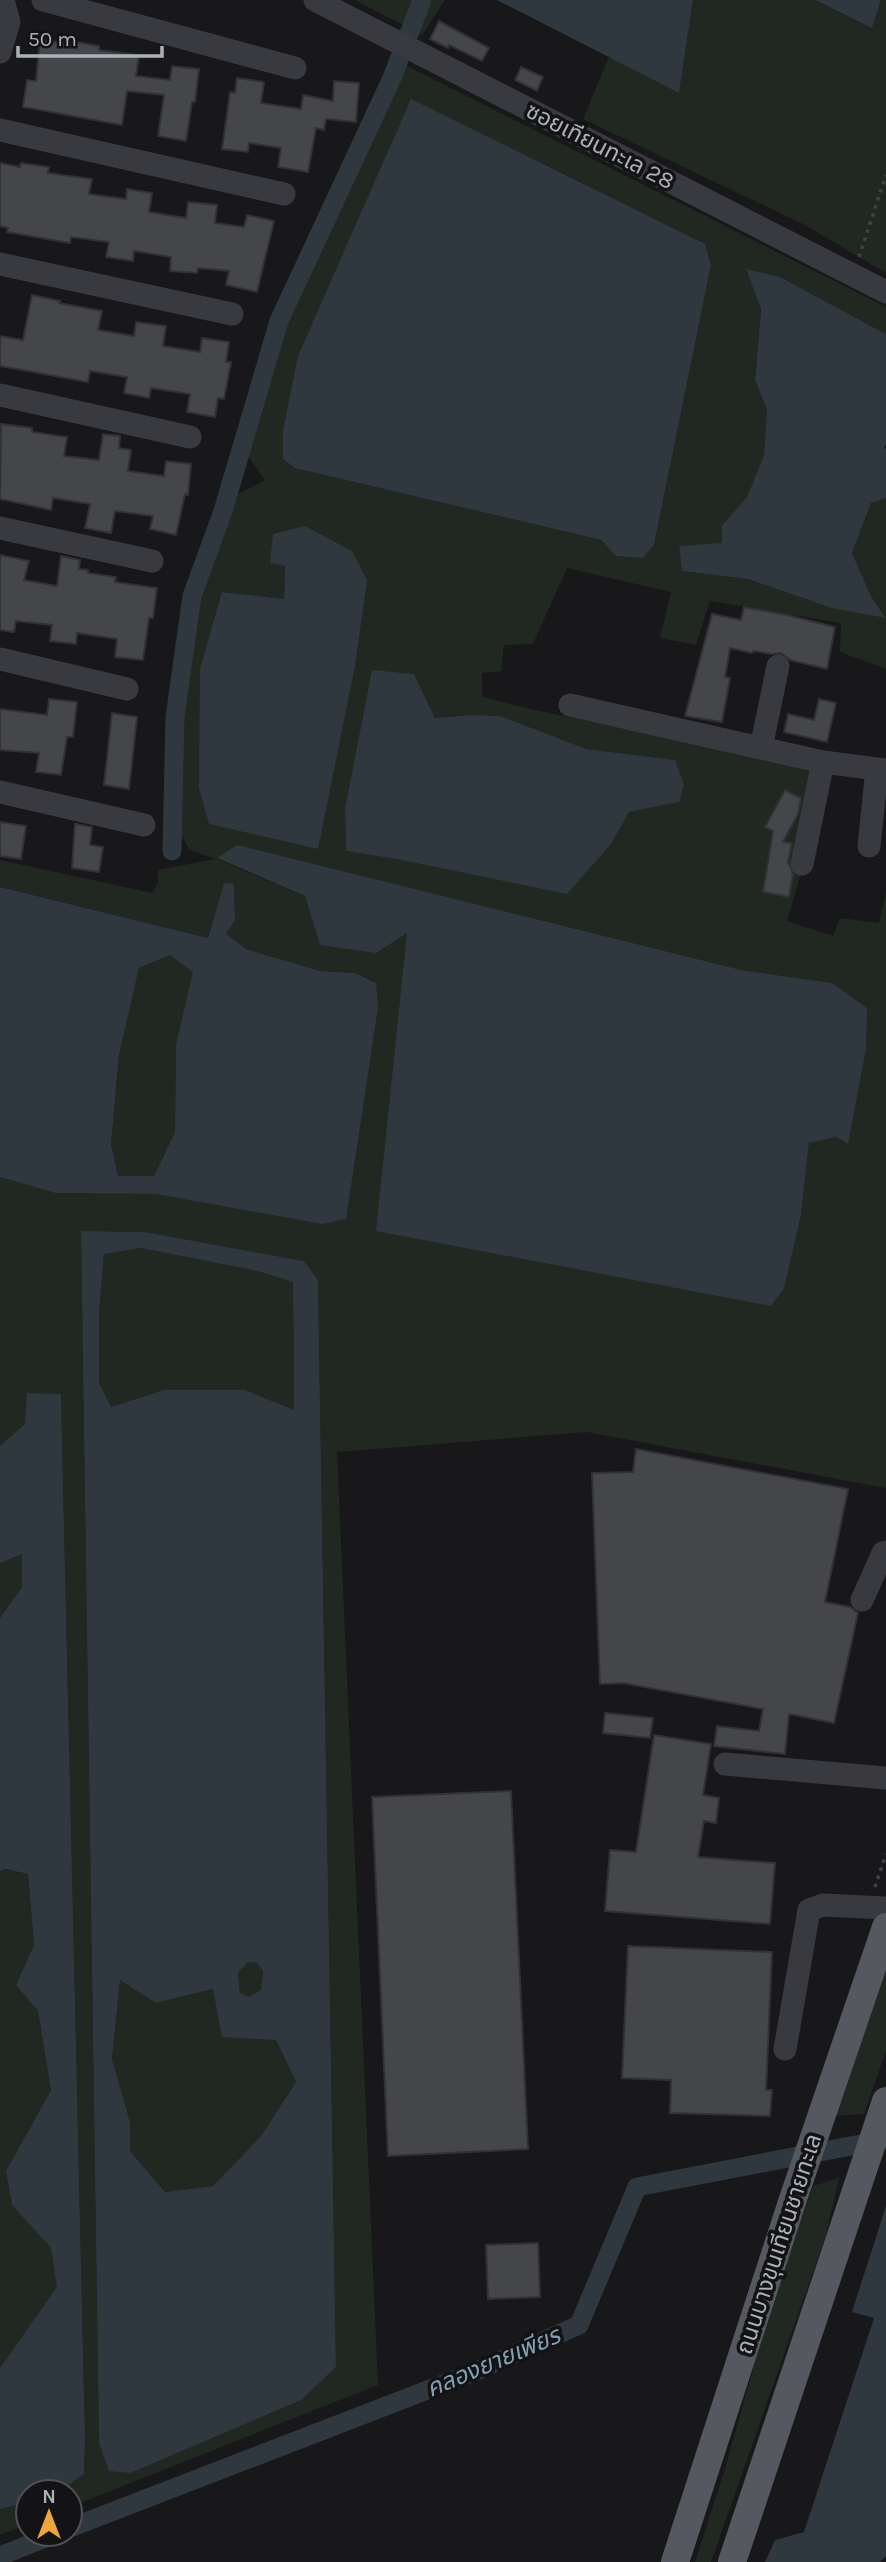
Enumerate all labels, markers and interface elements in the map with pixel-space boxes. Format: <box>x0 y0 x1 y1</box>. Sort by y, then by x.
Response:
scale bar <box>18 14 161 58</box>
text: 50 m <box>28 27 77 51</box>
street label: ซอยเทียนทะเล 28 <box>521 97 679 195</box>
street label: ถนนบางขุนเทียนชายทะเล <box>731 2130 827 2358</box>
water label: คลองยายเพียร <box>422 2320 566 2403</box>
north arrow <box>14 2478 84 2548</box>
text: N <box>42 2486 56 2508</box>

